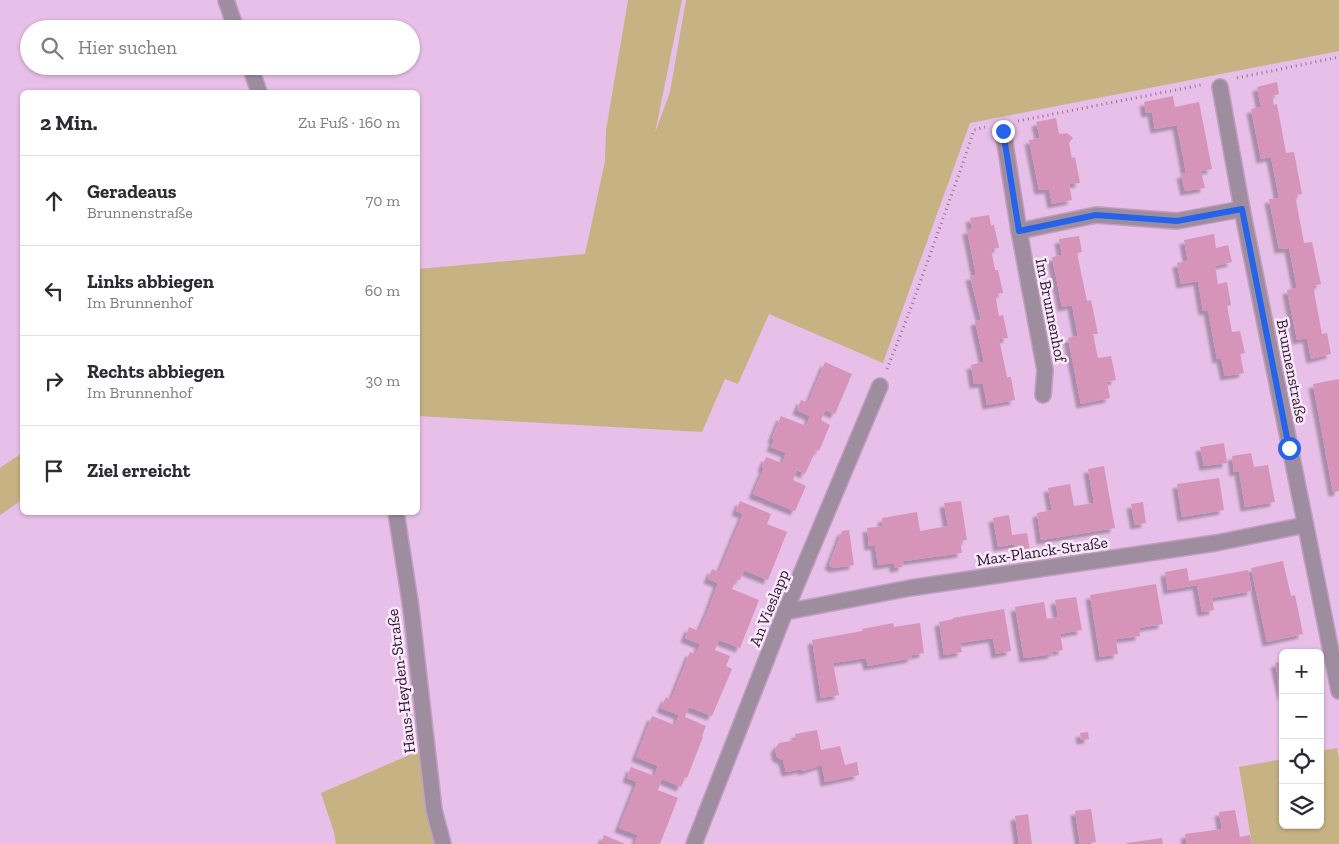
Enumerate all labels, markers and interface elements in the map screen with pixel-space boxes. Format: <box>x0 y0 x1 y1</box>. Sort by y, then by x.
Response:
search box <box>20 20 420 75</box>
icon: search <box>38 34 66 62</box>
text: Hier suchen <box>78 36 177 59</box>
text: 2 Min. <box>40 110 97 135</box>
text: Zu Fuß · 160 m <box>298 113 400 132</box>
route end <box>992 120 1015 143</box>
text: Geradeaus <box>87 180 177 203</box>
icon: ahead <box>40 187 68 215</box>
text: 70 m <box>366 191 400 210</box>
text: Brunnenstraße <box>87 203 193 222</box>
street label: Im Brunnenhof <box>1032 257 1071 365</box>
text: Links abbiegen <box>87 270 214 293</box>
icon: left <box>40 277 68 305</box>
text: 60 m <box>365 281 400 300</box>
text: Im Brunnenhof <box>87 293 192 312</box>
street label: Brunnenstraße <box>1273 317 1311 425</box>
text: Rechts abbiegen <box>87 360 225 383</box>
icon: right <box>40 367 68 395</box>
text: 30 m <box>366 371 400 390</box>
text: Im Brunnenhof <box>87 383 192 402</box>
route start <box>1278 437 1301 460</box>
icon: arrive <box>40 457 68 485</box>
text: Ziel erreicht <box>87 459 190 482</box>
street label: Max-Planck-Straße <box>975 532 1109 570</box>
street label: An Vieslapp <box>745 567 793 649</box>
street label: Haus-Heyden-Straße <box>383 608 419 754</box>
map controls <box>1279 649 1324 829</box>
button: + <box>1279 649 1324 694</box>
button: − <box>1279 694 1324 739</box>
button: locate <box>1279 739 1324 784</box>
button: layers <box>1279 784 1324 829</box>

